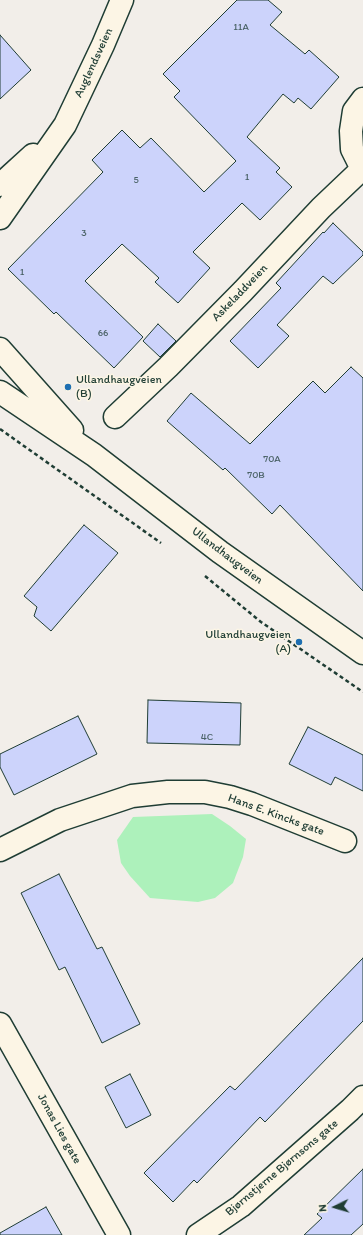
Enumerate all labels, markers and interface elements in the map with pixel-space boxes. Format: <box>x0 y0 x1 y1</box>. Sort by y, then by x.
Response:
house number: 11A <box>233 21 249 33</box>
street label: Auglendsveien <box>72 26 116 100</box>
house number: 1 <box>245 171 249 183</box>
house number: 5 <box>133 174 139 186</box>
house number: 3 <box>81 227 87 239</box>
street label: Askeladdveien <box>209 261 271 325</box>
house number: 1 <box>20 266 24 278</box>
house number: 66 <box>98 327 108 339</box>
place label: Ullandhaugveien (B) <box>76 373 162 401</box>
marker: Ullandhaugveien (B) <box>63 382 73 392</box>
house number: 70A <box>263 453 281 465</box>
house number: 70B <box>247 469 265 481</box>
street label: Ullandhaugveien <box>188 524 266 588</box>
place label: Ullandhaugveien (A) <box>205 628 291 656</box>
marker: Ullandhaugveien (A) <box>294 637 304 647</box>
house number: 4C <box>201 731 213 743</box>
street label: Hans E. Kincks gate <box>226 791 326 839</box>
street label: Jonas Lies gate <box>34 1091 84 1167</box>
street label: Bjørnstjerne Bjørnsons gate <box>223 1117 341 1219</box>
north arrow <box>315 1187 355 1227</box>
text: N <box>316 1204 329 1212</box>

